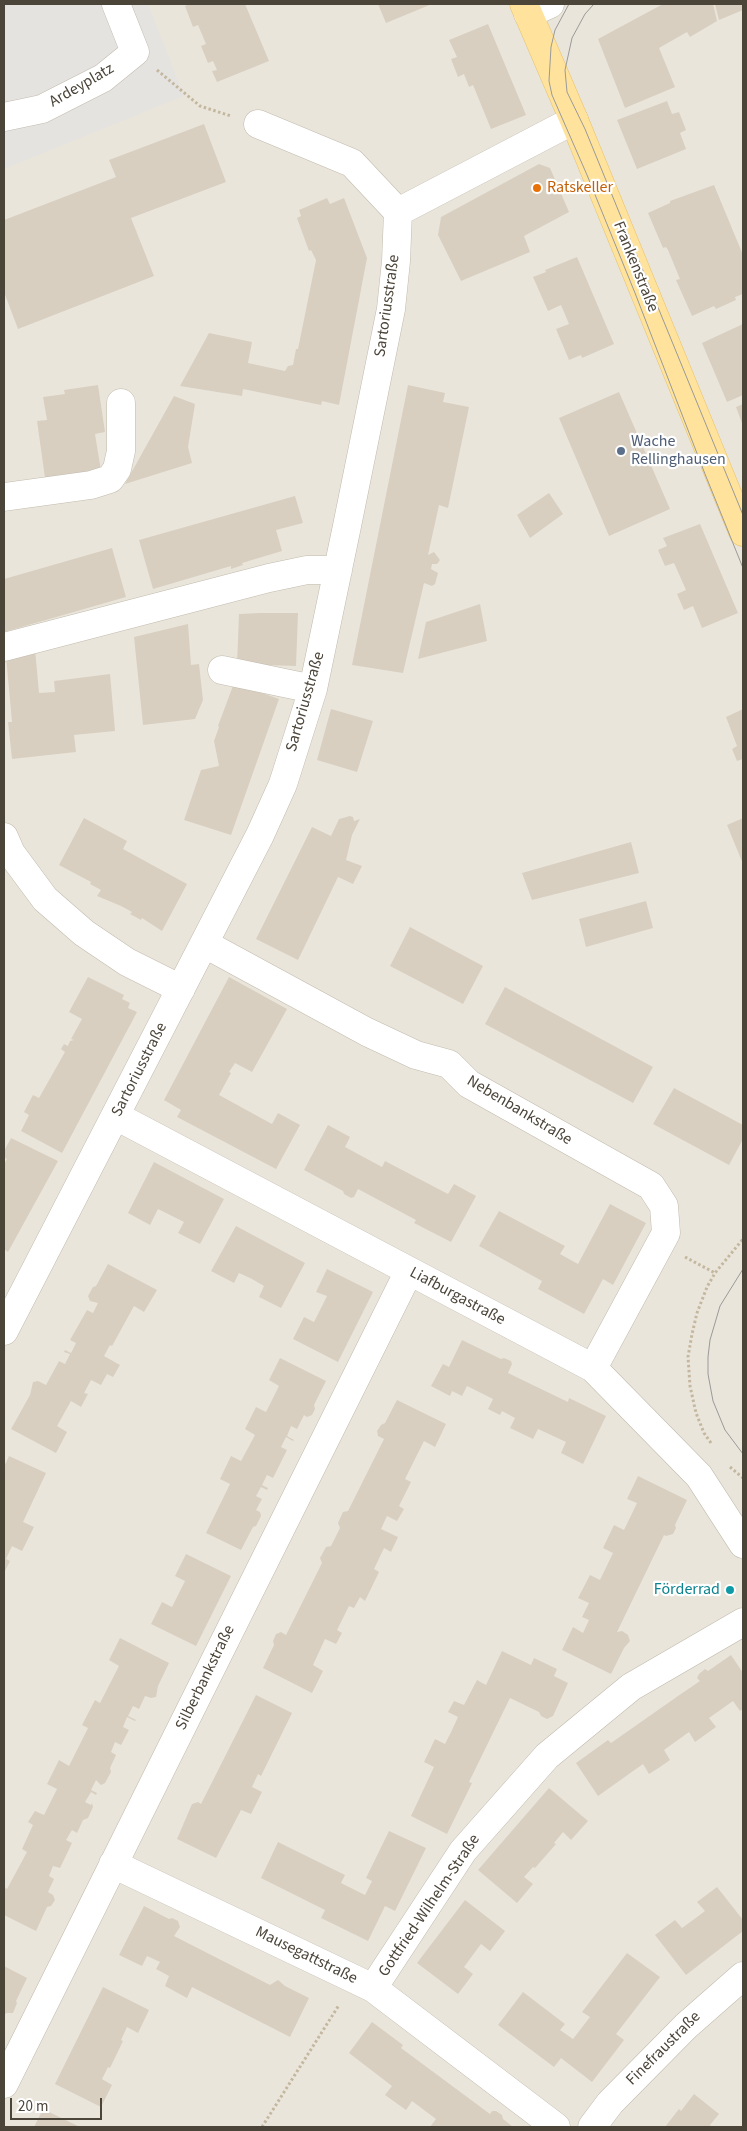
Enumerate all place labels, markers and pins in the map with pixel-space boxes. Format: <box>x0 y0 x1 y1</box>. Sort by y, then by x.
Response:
place label: Ratskeller <box>547 178 613 198</box>
marker: Ratskeller <box>531 182 543 194</box>
place label: Wache Rellinghausen <box>631 432 726 470</box>
marker: Wache Rellinghausen <box>615 445 627 457</box>
place label: Förderrad <box>654 1580 720 1600</box>
marker: Förderrad <box>724 1584 736 1596</box>

